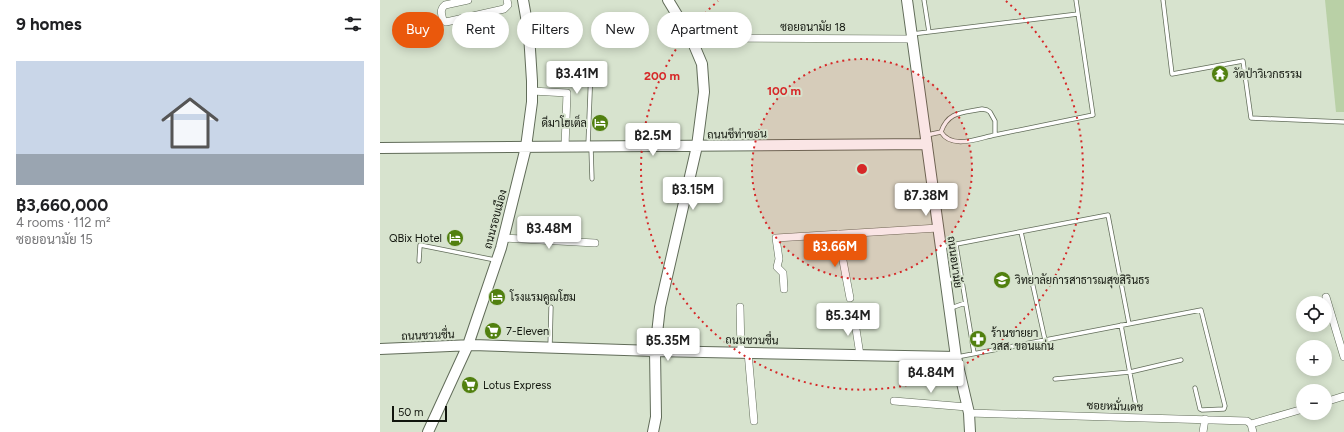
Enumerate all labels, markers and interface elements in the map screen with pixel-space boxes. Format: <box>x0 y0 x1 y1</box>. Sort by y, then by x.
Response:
chip: Buy <box>392 12 444 48</box>
chip: Rent <box>452 12 509 48</box>
chip: Filters <box>517 12 583 48</box>
chip: New <box>591 12 649 48</box>
chip: Apartment <box>657 12 752 48</box>
icon: filters <box>342 13 364 35</box>
text: 9 homes <box>16 14 82 34</box>
street label: ซอยอนามัย 18 <box>780 20 846 34</box>
pin: ฿3.41M <box>544 61 610 95</box>
temple icon: วัดป่าวิเวกธรรม <box>1210 64 1230 84</box>
text: ฿3.41M <box>555 66 599 81</box>
place label: วัดป่าวิเวกธรรม <box>1233 67 1302 81</box>
text: 200 m <box>644 69 680 83</box>
text: 100 m <box>767 84 801 98</box>
icon: home <box>154 87 226 159</box>
hotel icon: ดีมาโฮเต็ล <box>590 113 610 133</box>
place label: ดีมาโฮเต็ล <box>542 114 587 130</box>
pin: ฿2.5M <box>625 123 681 157</box>
street label: ถนนชีท่าขอน <box>707 125 767 142</box>
text: ฿2.5M <box>634 128 672 143</box>
centre of rings <box>855 162 869 176</box>
pin: ฿3.15M <box>660 177 726 211</box>
text: ฿3.15M <box>672 182 714 197</box>
pin: ฿7.38M <box>893 183 959 217</box>
street label: ถนนรอบเมือง <box>480 188 510 250</box>
text: ฿7.38M <box>904 188 948 203</box>
text: ฿3,660,000 <box>16 195 108 215</box>
text: 4 rooms · 112 m² <box>16 215 111 230</box>
pin: ฿3.48M <box>516 216 582 250</box>
text: ฿3.48M <box>526 221 572 236</box>
hotel icon: QBix Hotel <box>445 228 465 248</box>
text: ซอยอนามัย 15 <box>16 232 93 247</box>
place label: QBix Hotel <box>389 232 442 245</box>
pin: ฿3.66M <box>802 234 868 268</box>
street label: ถนนอนามัย <box>944 235 966 289</box>
text: ฿3.66M <box>813 239 857 254</box>
school or university icon: วิทยาลัยการสาธารณสุขสิรินธร <box>992 270 1012 290</box>
place label: วิทยาลัยการสาธารณสุขสิรินธร <box>1015 273 1150 289</box>
hotel icon: โรงแรมคูณโฮม <box>487 287 507 307</box>
place label: โรงแรมคูณโฮม <box>509 289 576 305</box>
map controls <box>1296 296 1332 420</box>
button: locate <box>1296 296 1332 332</box>
pin: ฿5.34M <box>815 303 881 337</box>
text: ฿5.34M <box>825 308 871 323</box>
supermarket icon: 7-Eleven <box>483 321 503 341</box>
street label: ถนนชวนชื่น <box>401 323 455 343</box>
place label: 7-Eleven <box>506 325 549 338</box>
place label: ร้านขายยา วสส. ขอนแก่น <box>991 326 1054 353</box>
pin: ฿5.35M <box>635 328 701 362</box>
street label: ถนนชวนชื่น <box>725 329 779 347</box>
pharmacy icon: ร้านขายยา วสส. ขอนแก่น <box>968 329 988 349</box>
text: ฿5.35M <box>646 333 690 348</box>
button: + <box>1296 340 1332 376</box>
pin: ฿4.84M <box>898 360 964 394</box>
text: ฿4.84M <box>908 365 954 380</box>
supermarket icon: Lotus Express <box>460 375 480 395</box>
place label: Lotus Express <box>483 379 551 392</box>
button: − <box>1296 384 1332 420</box>
street label: ซอยหมั่นเดช <box>1086 394 1144 414</box>
scale bar <box>392 404 447 423</box>
text: 50 m <box>398 406 423 419</box>

